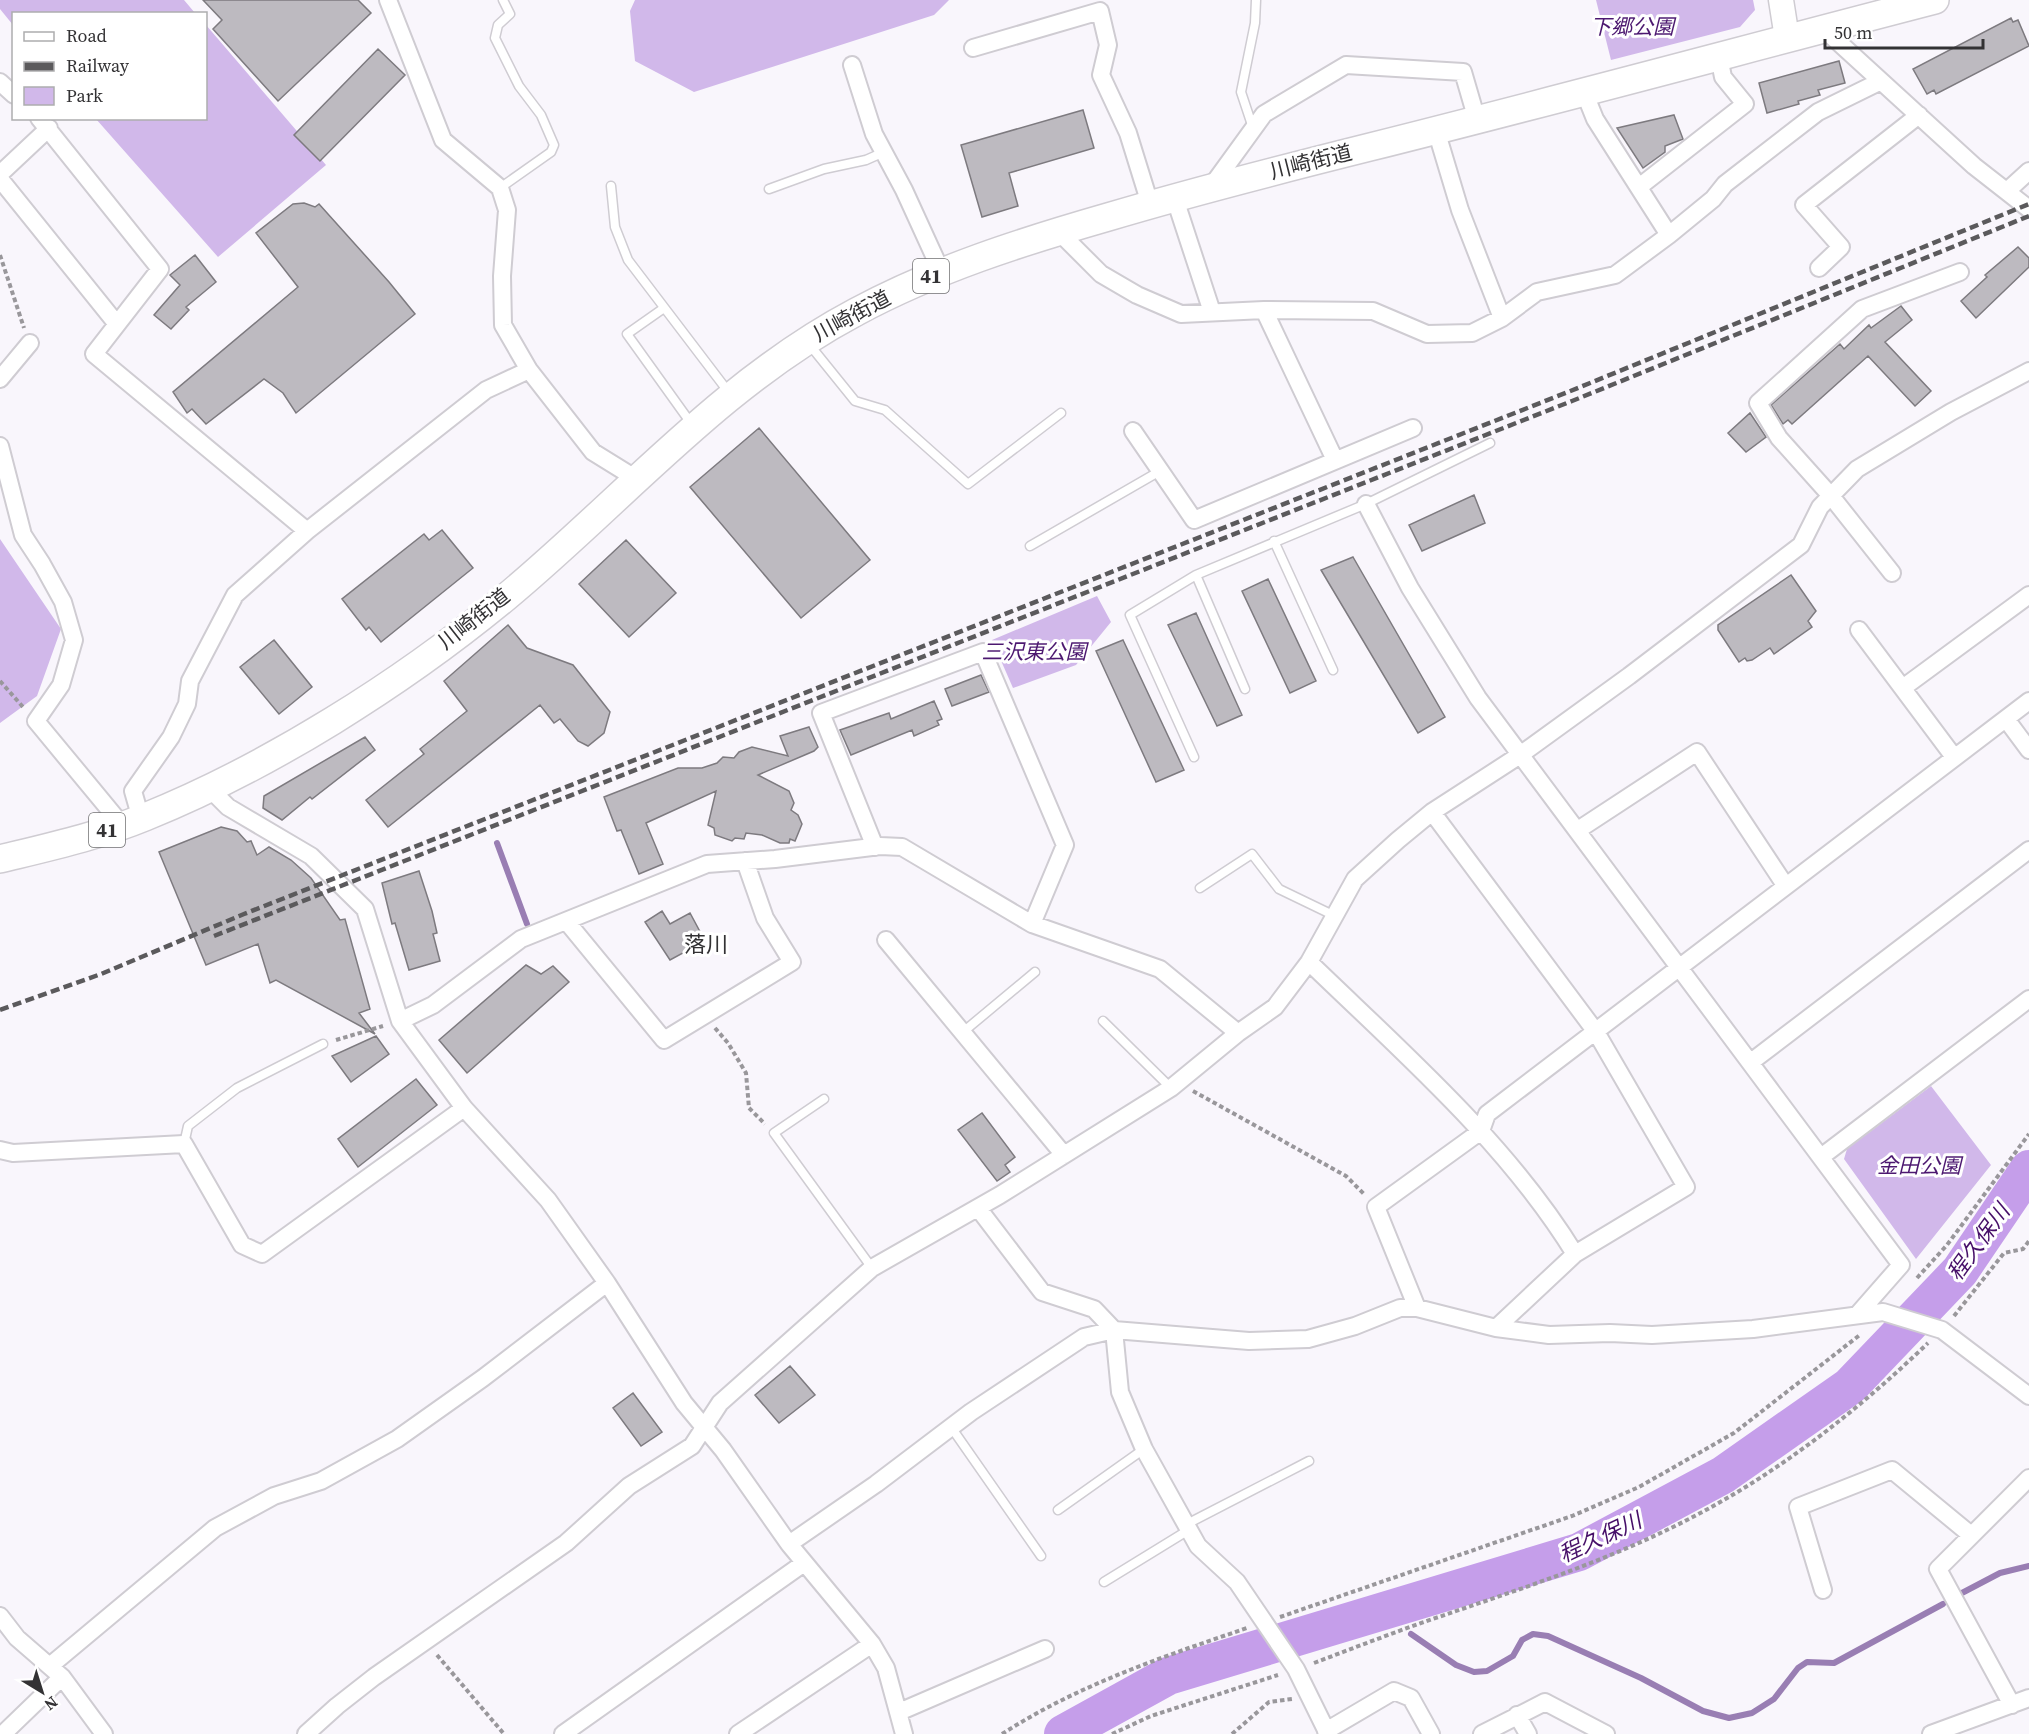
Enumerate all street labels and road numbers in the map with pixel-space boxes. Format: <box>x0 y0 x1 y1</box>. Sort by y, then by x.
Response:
street label: 川崎街道 <box>1267 137 1355 186</box>
road number: 41 <box>913 259 949 293</box>
street label: 川崎街道 <box>808 283 896 348</box>
street label: 川崎街道 <box>432 581 516 656</box>
road number: 41 <box>89 813 125 847</box>

